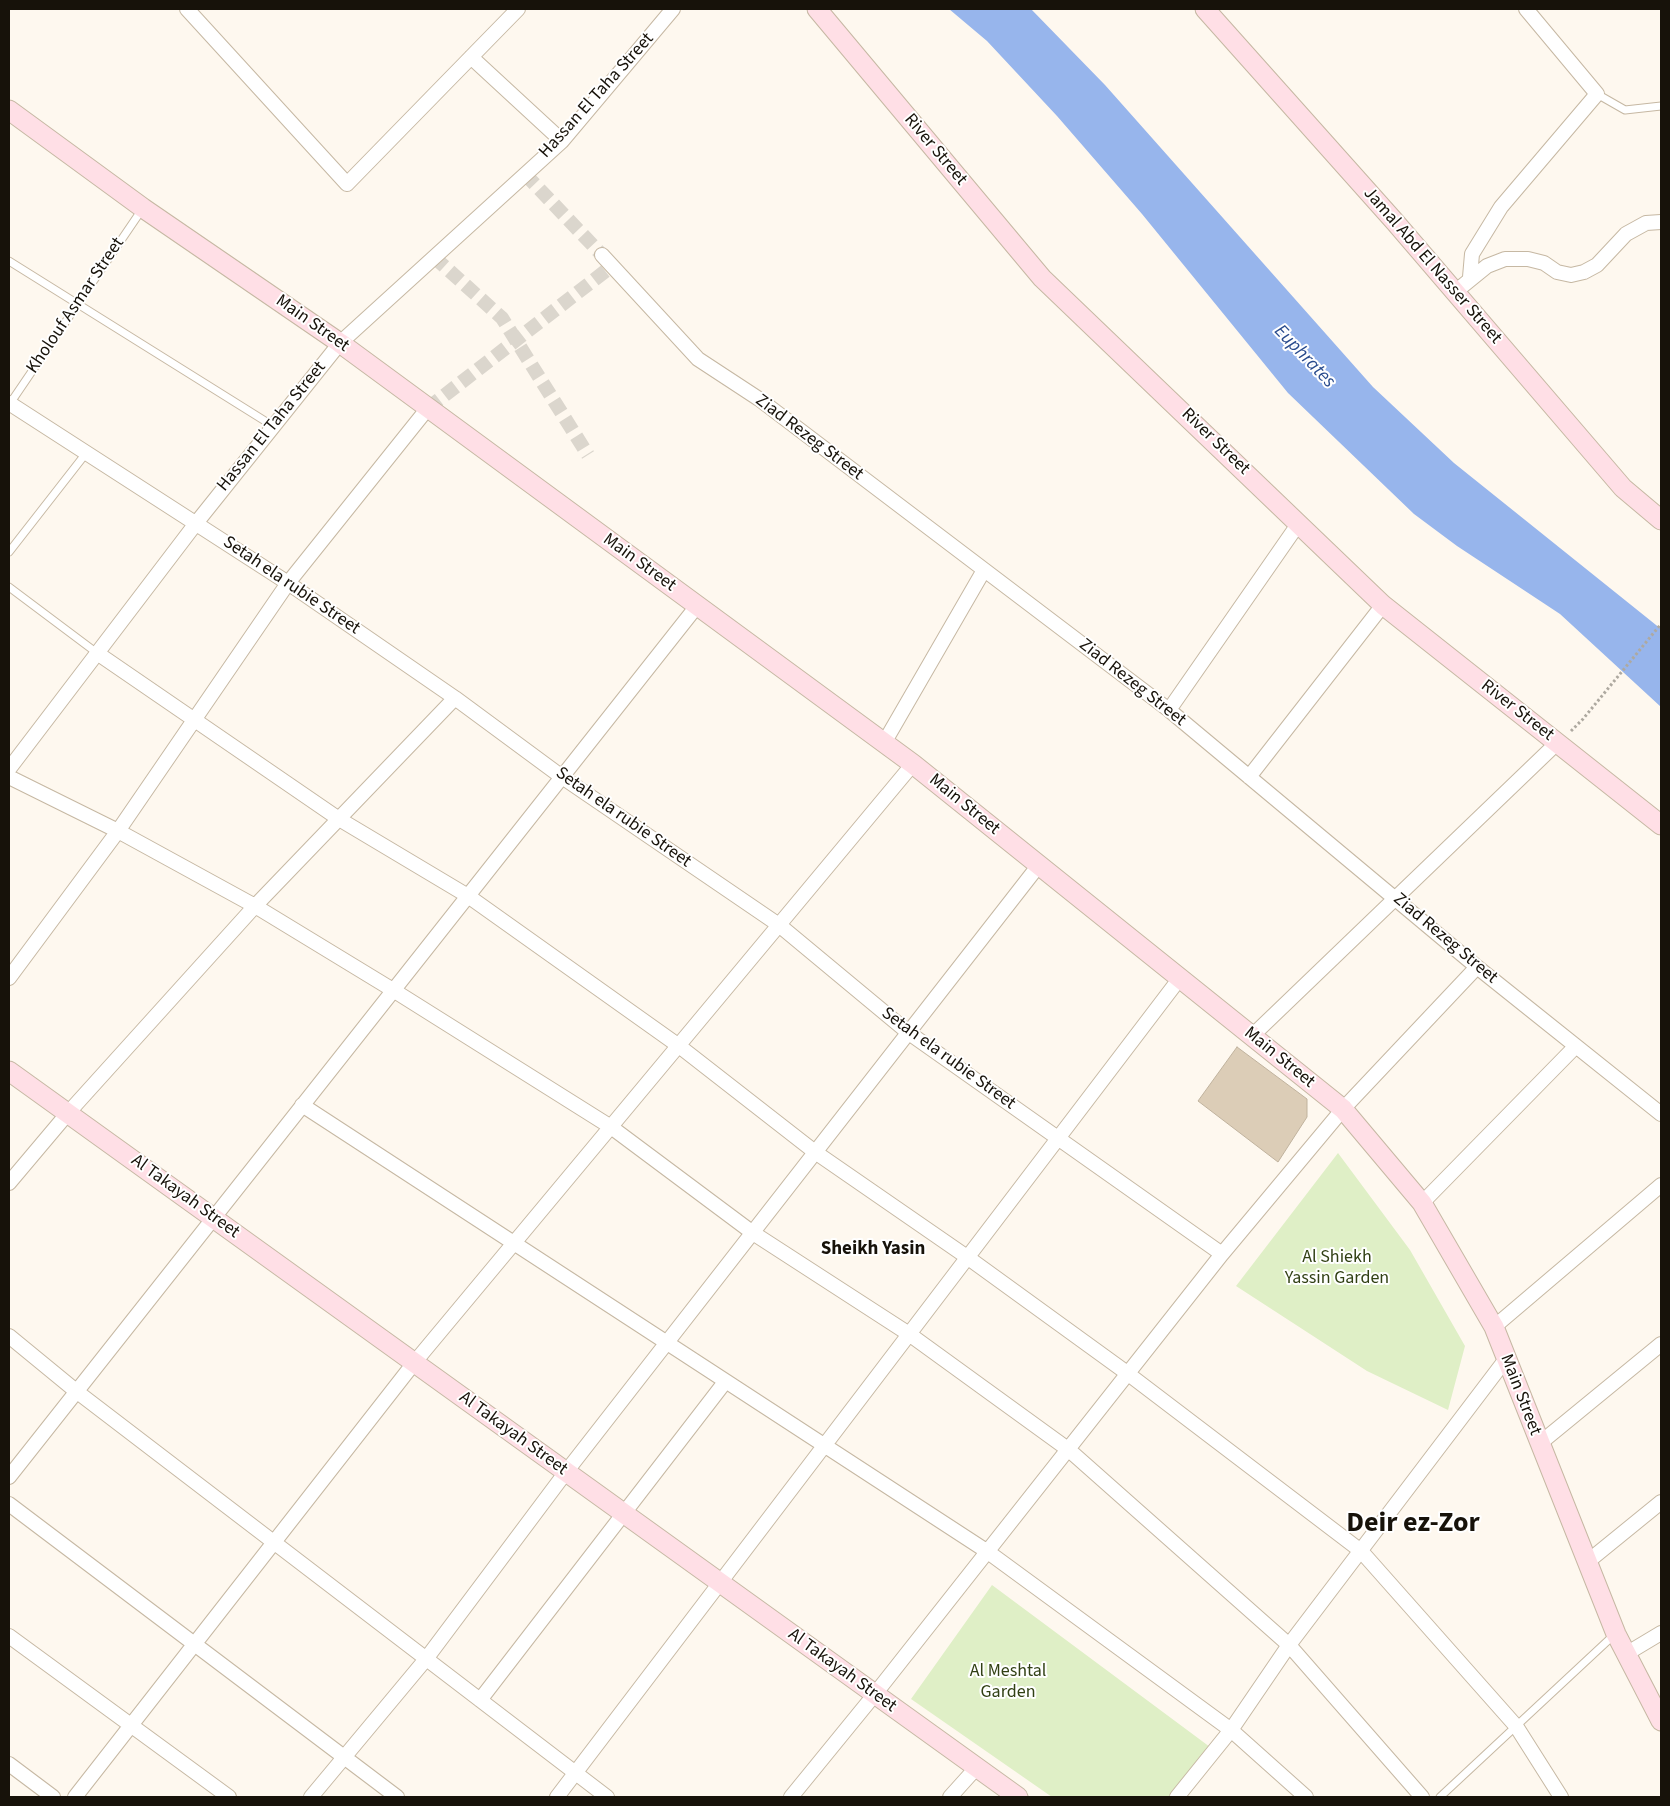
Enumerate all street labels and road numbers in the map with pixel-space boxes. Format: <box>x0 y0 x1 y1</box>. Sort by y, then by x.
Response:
street label: Hassan El Taha Street <box>535 29 659 163</box>
street label: River Street <box>899 110 971 190</box>
street label: Jamal Abd El Nasser Street <box>1358 183 1506 349</box>
street label: Kholouf Asmar Street <box>22 234 130 378</box>
street label: Main Street <box>271 291 353 357</box>
street label: Hassan El Taha Street <box>213 358 331 496</box>
street label: Ziad Rezeg Street <box>751 390 867 486</box>
street label: River Street <box>1176 404 1254 480</box>
street label: Main Street <box>598 529 680 597</box>
street label: Setah ela rubie Street <box>218 532 364 640</box>
street label: Ziad Rezeg Street <box>1074 635 1190 731</box>
street label: River Street <box>1476 676 1558 746</box>
street label: Setah ela rubie Street <box>551 763 695 873</box>
street label: Main Street <box>924 770 1004 840</box>
street label: Ziad Rezeg Street <box>1388 889 1502 989</box>
street label: Setah ela rubie Street <box>877 1003 1019 1115</box>
street label: Main Street <box>1239 1023 1319 1093</box>
street label: Al Takayah Street <box>127 1150 243 1244</box>
street label: Main Street <box>1495 1351 1545 1439</box>
street label: Al Takayah Street <box>455 1387 571 1481</box>
street label: Al Takayah Street <box>784 1624 900 1718</box>

